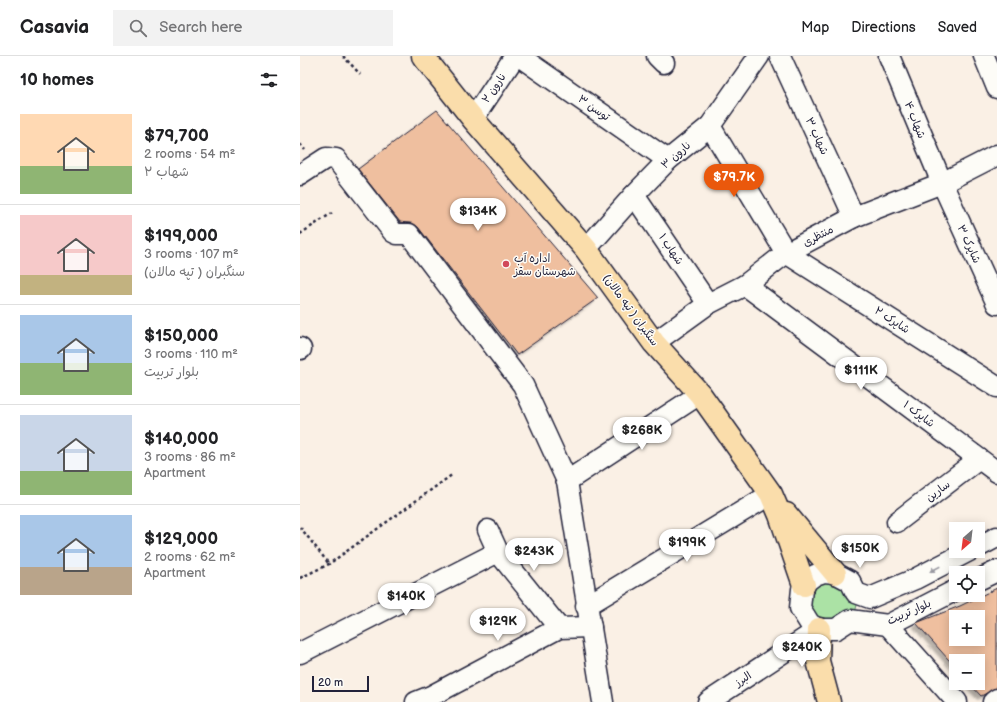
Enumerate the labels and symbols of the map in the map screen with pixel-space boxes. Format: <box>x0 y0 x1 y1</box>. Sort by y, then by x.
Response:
street label: نارون ۲ <box>479 70 509 106</box>
street label: توسن ۳ <box>575 92 613 125</box>
street label: شهاب ۴ <box>901 100 928 141</box>
street label: شهاب ۳ <box>802 115 831 157</box>
street label: نارون ۳ <box>658 139 694 171</box>
pin: $79.7K <box>701 164 767 198</box>
pin: $134K <box>450 198 506 232</box>
street label: منتظری <box>800 223 836 249</box>
street label: شاپرک ۳ <box>954 223 984 265</box>
street label: شهاب ۱ <box>655 231 686 267</box>
place label: اداره آب شهرستان سقز <box>513 252 576 278</box>
marker: اداره آب شهرستان سقز <box>501 259 511 269</box>
street label: سنگبران ( تپه مالان) <box>600 272 661 349</box>
street label: شاپرک ۲ <box>872 304 912 336</box>
pin: $111K <box>833 357 889 391</box>
street label: شاپرک ۱ <box>901 398 937 430</box>
pin: $268K <box>614 417 670 451</box>
street label: سارین <box>923 478 953 504</box>
north arrow <box>949 522 985 558</box>
pin: $199K <box>659 529 715 563</box>
pin: $150K <box>832 535 888 569</box>
pin: $243K <box>506 538 562 572</box>
one-way arrow <box>929 565 940 572</box>
pin: $140K <box>378 583 434 617</box>
street label: بلوار تربیت <box>885 597 933 628</box>
pin: $129K <box>470 608 526 642</box>
pin: $240K <box>774 634 830 668</box>
street label: البرز <box>731 669 754 691</box>
scale bar <box>312 674 369 693</box>

